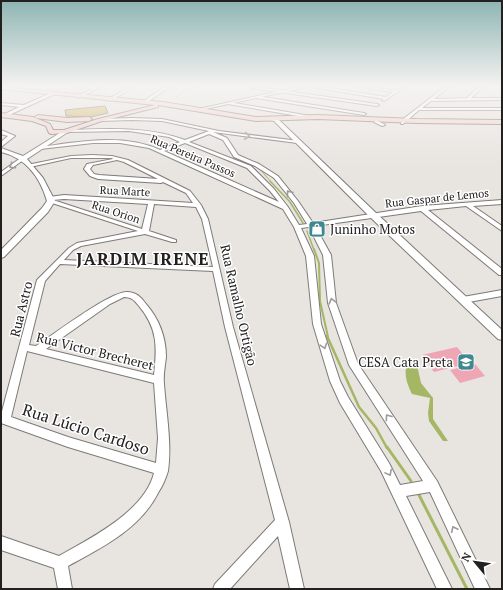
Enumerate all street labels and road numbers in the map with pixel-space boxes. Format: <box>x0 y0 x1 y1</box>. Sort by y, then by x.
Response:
street label: Rua Pereira Passos <box>148 132 238 180</box>
street label: Rua Marte <box>99 183 151 199</box>
street label: Rua Gaspar de Lemos <box>384 186 490 210</box>
street label: Rua Orion <box>90 198 142 227</box>
street label: Rua Ramalho Ortigão <box>216 243 262 367</box>
street label: Rua Astro <box>5 279 37 339</box>
street label: Rua Victor Brecheret <box>34 328 156 374</box>
street label: Rua Lúcio Cardoso <box>20 398 152 460</box>

